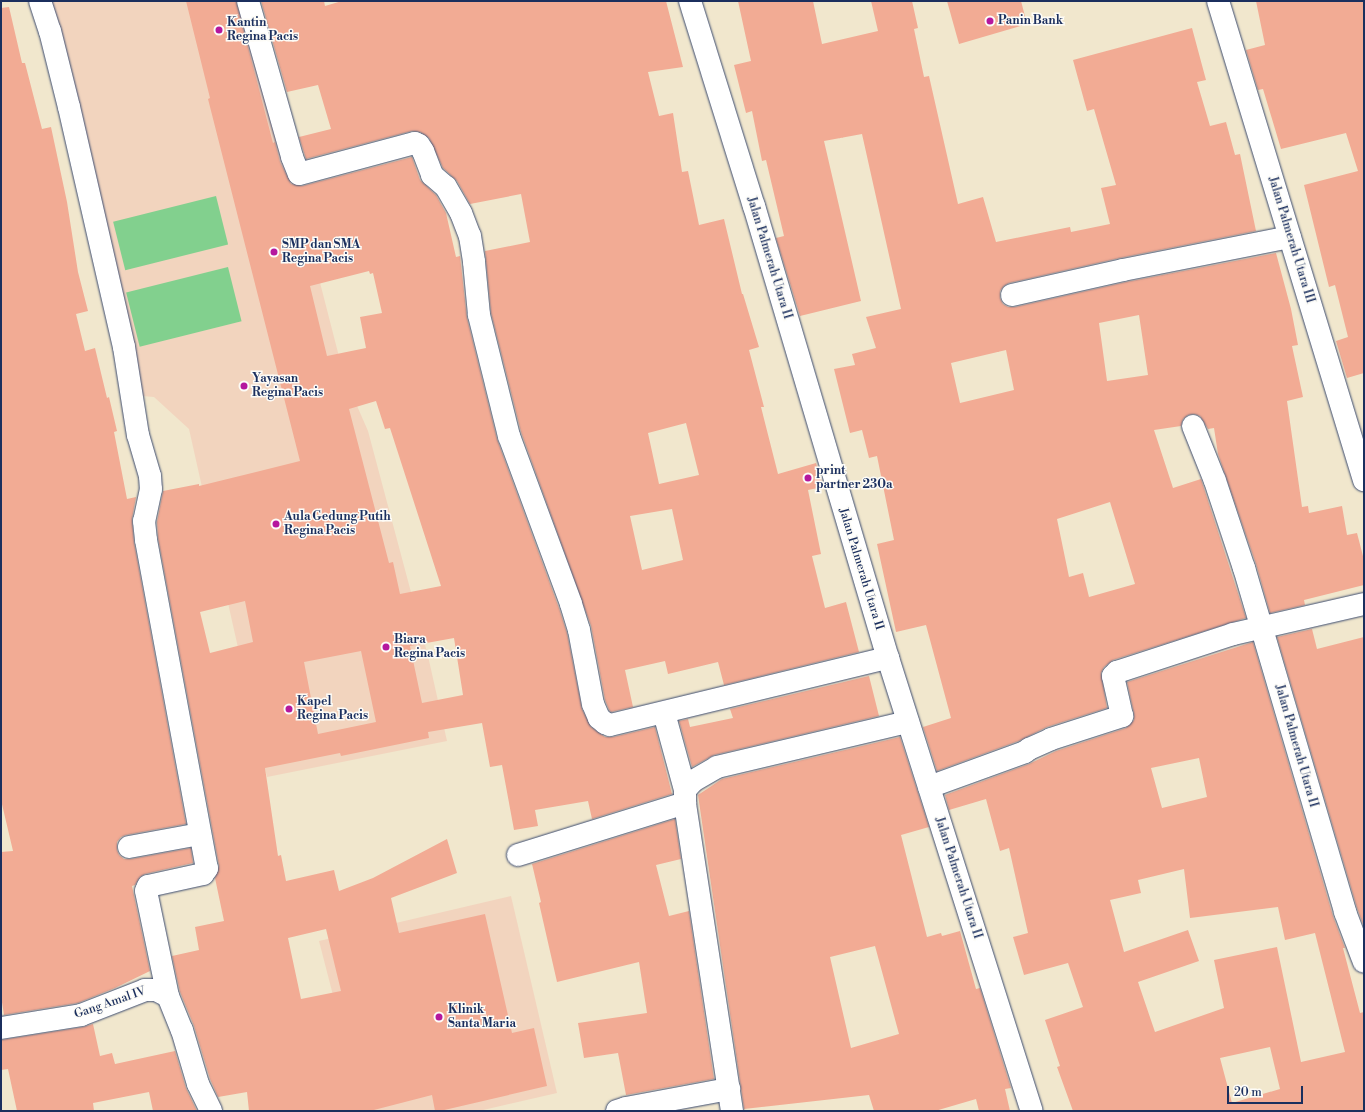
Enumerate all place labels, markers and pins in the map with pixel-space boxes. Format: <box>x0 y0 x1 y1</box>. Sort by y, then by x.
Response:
place label: Panin Bank <box>998 14 1063 28</box>
place label: Kantin Regina Pacis <box>227 16 298 44</box>
marker: Panin Bank <box>985 16 995 26</box>
marker: Kantin Regina Pacis <box>214 25 224 35</box>
place label: SMP dan SMA Regina Pacis <box>282 238 360 266</box>
marker: SMP dan SMA Regina Pacis <box>269 247 279 257</box>
place label: Yayasan Regina Pacis <box>252 372 323 400</box>
marker: Yayasan Regina Pacis <box>239 381 249 391</box>
place label: print partner 230a <box>816 464 892 492</box>
marker: print partner 230a <box>803 473 813 483</box>
place label: Aula Gedung Putih Regina Pacis <box>284 510 391 538</box>
marker: Aula Gedung Putih Regina Pacis <box>271 519 281 529</box>
place label: Biara Regina Pacis <box>394 633 465 661</box>
marker: Biara Regina Pacis <box>381 642 391 652</box>
place label: Kapel Regina Pacis <box>297 695 368 723</box>
marker: Kapel Regina Pacis <box>284 704 294 714</box>
place label: Klinik Santa Maria <box>448 1003 516 1031</box>
marker: Klinik Santa Maria <box>433 1011 445 1023</box>

